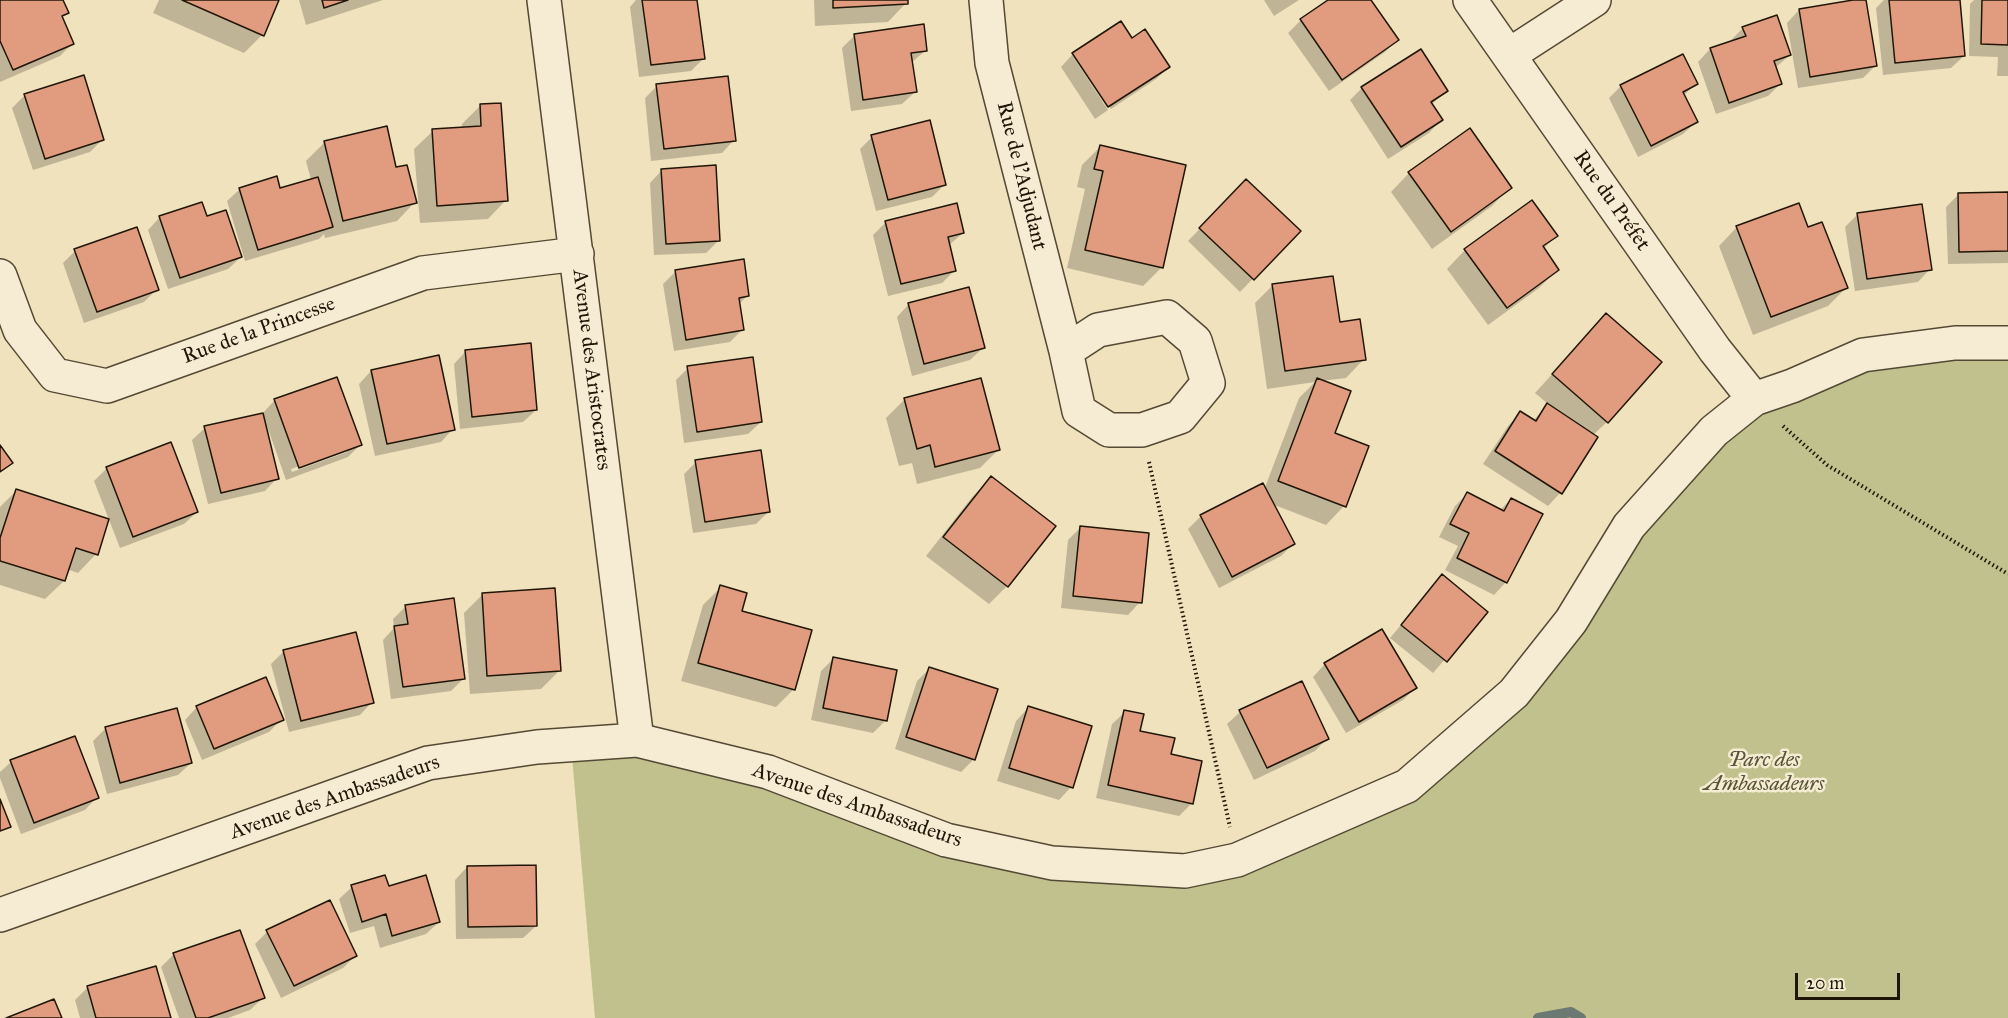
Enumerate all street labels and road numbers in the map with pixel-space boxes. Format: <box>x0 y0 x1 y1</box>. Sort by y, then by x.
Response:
street label: Rue de l'Adjudant <box>990 99 1052 253</box>
street label: Rue du Préfet <box>1567 146 1655 256</box>
street label: Avenue des Aristocrates <box>566 268 616 472</box>
street label: Rue de la Princesse <box>179 292 339 370</box>
street label: Avenue des Ambassadeurs <box>227 750 443 846</box>
street label: Avenue des Ambassadeurs <box>749 758 965 854</box>

